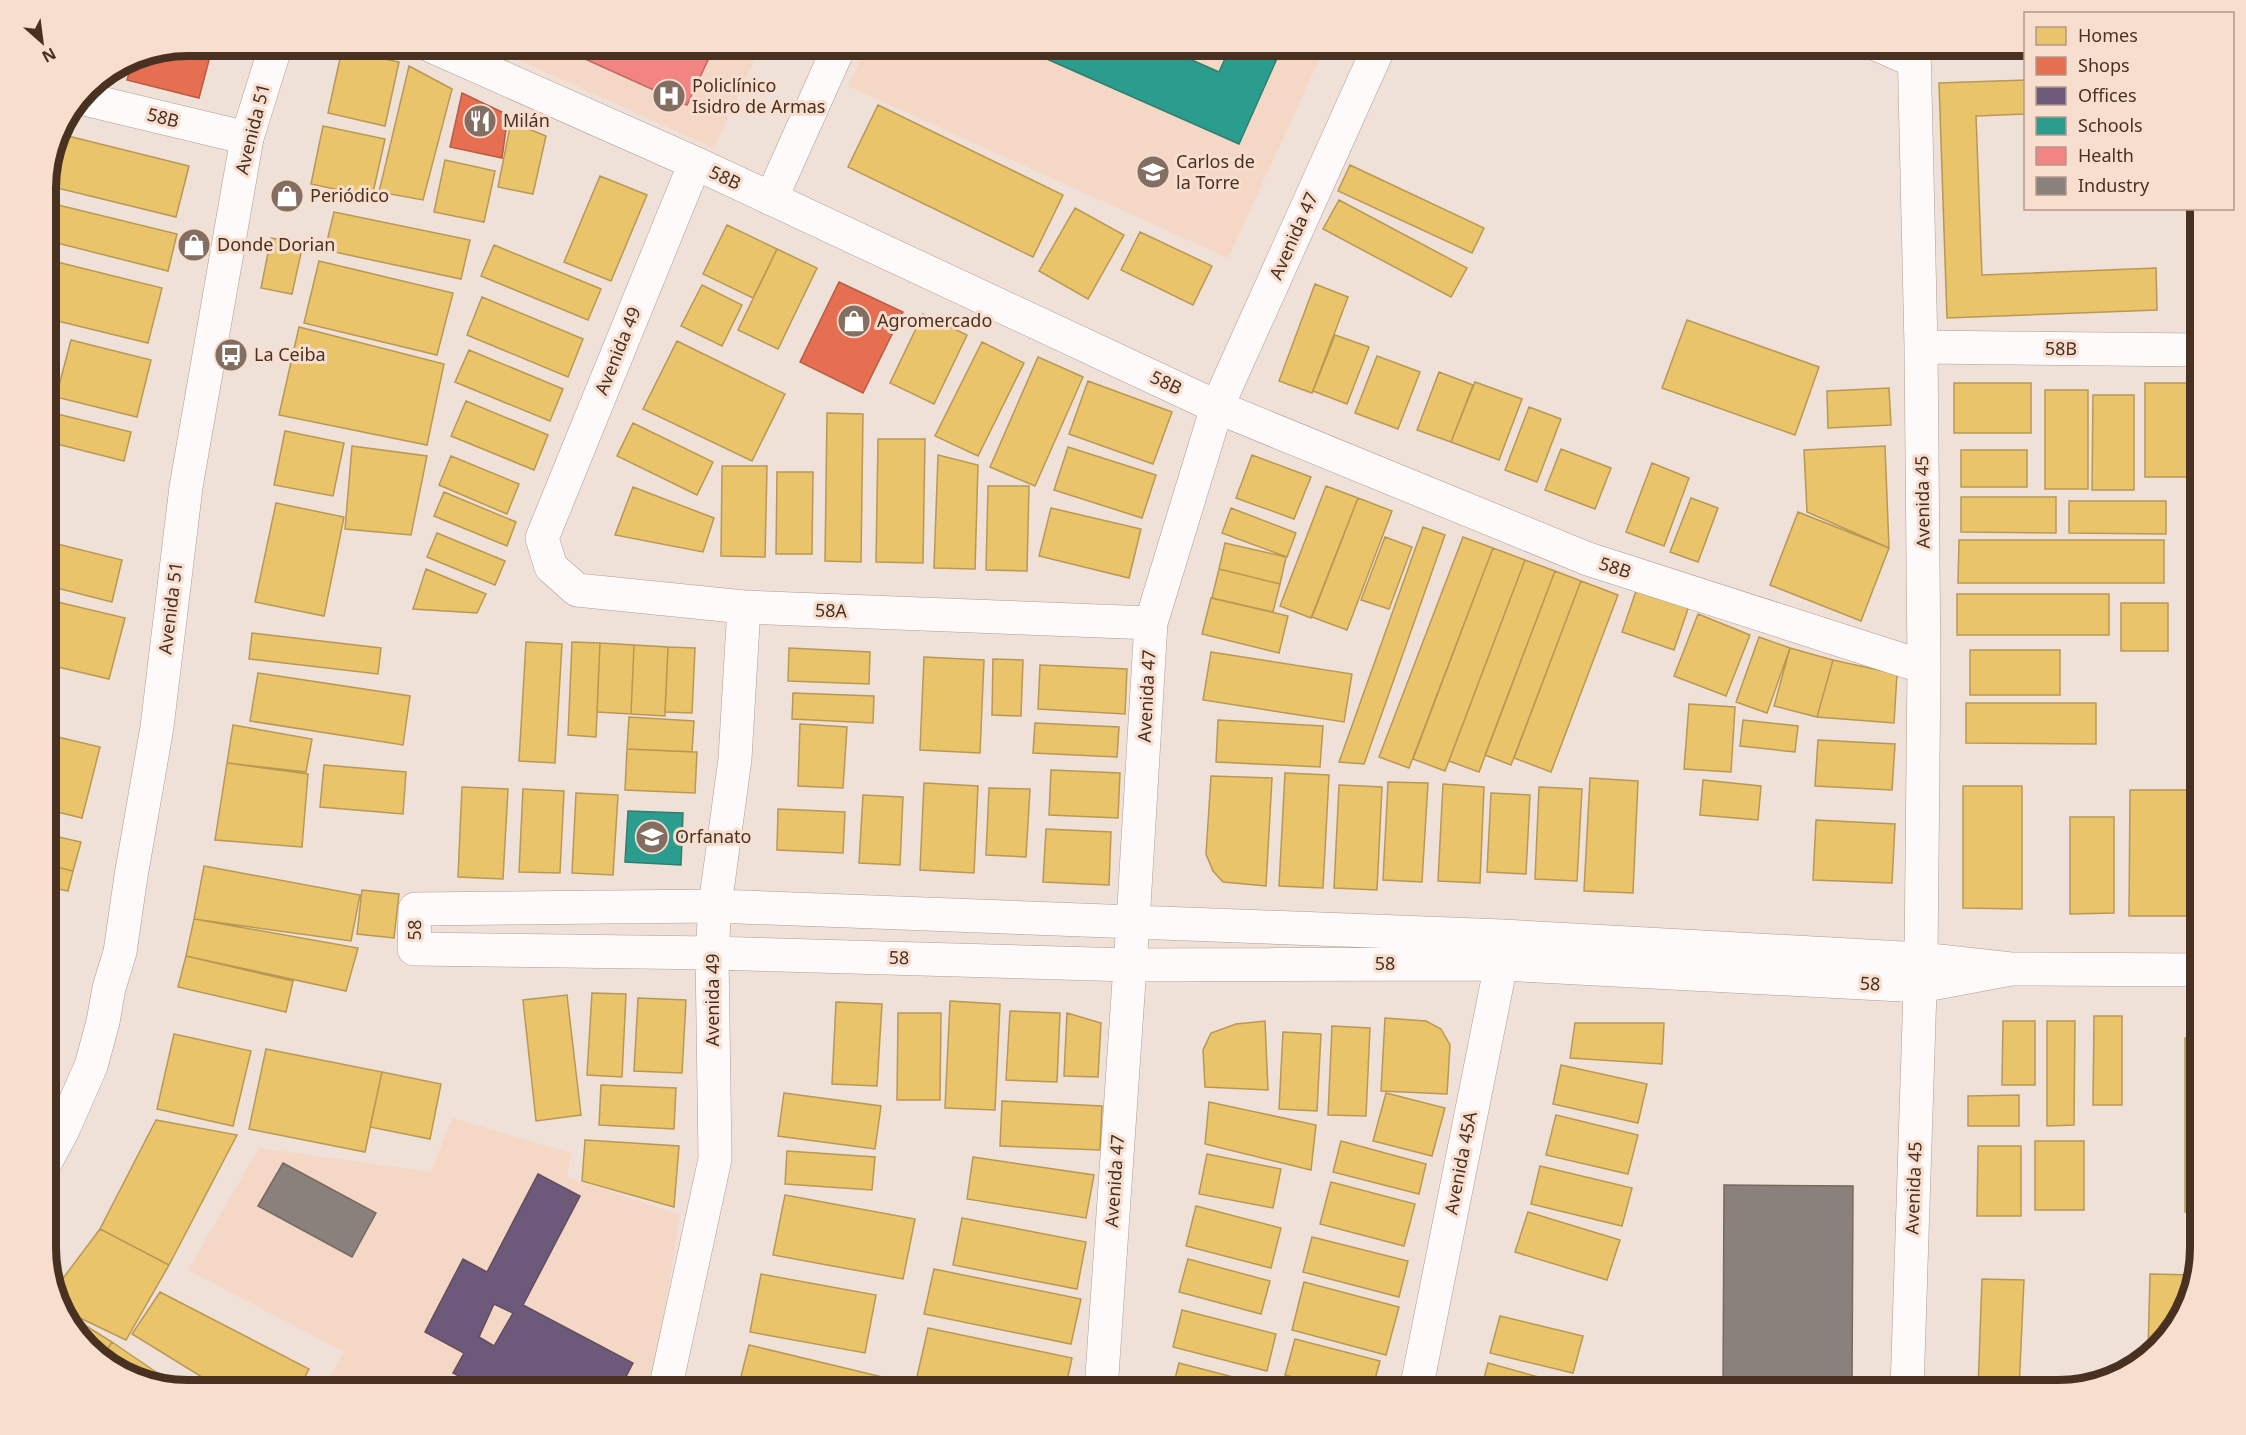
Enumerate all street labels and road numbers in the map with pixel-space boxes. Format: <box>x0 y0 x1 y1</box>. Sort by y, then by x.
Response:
street label: Avenida 51 <box>229 81 275 177</box>
street label: 58B <box>145 101 182 133</box>
street label: 58B <box>706 159 745 195</box>
street label: Avenida 47 <box>1263 188 1323 283</box>
street label: Avenida 49 <box>589 303 646 398</box>
street label: 58B <box>2045 336 2077 360</box>
street label: 58B <box>1147 364 1186 400</box>
street label: Avenida 45 <box>1909 455 1935 549</box>
street label: 58B <box>1596 551 1634 583</box>
street label: Avenida 51 <box>152 560 188 656</box>
street label: 58A <box>815 597 848 623</box>
street label: Avenida 47 <box>1132 649 1160 743</box>
street label: 58 <box>402 919 426 940</box>
street label: 58 <box>888 945 910 969</box>
street label: 58 <box>1375 951 1395 975</box>
street label: Avenida 49 <box>700 953 724 1047</box>
street label: 58 <box>1859 970 1881 996</box>
street label: Avenida 45A <box>1438 1109 1482 1216</box>
street label: Avenida 47 <box>1099 1134 1129 1228</box>
street label: Avenida 45 <box>1899 1141 1927 1235</box>

